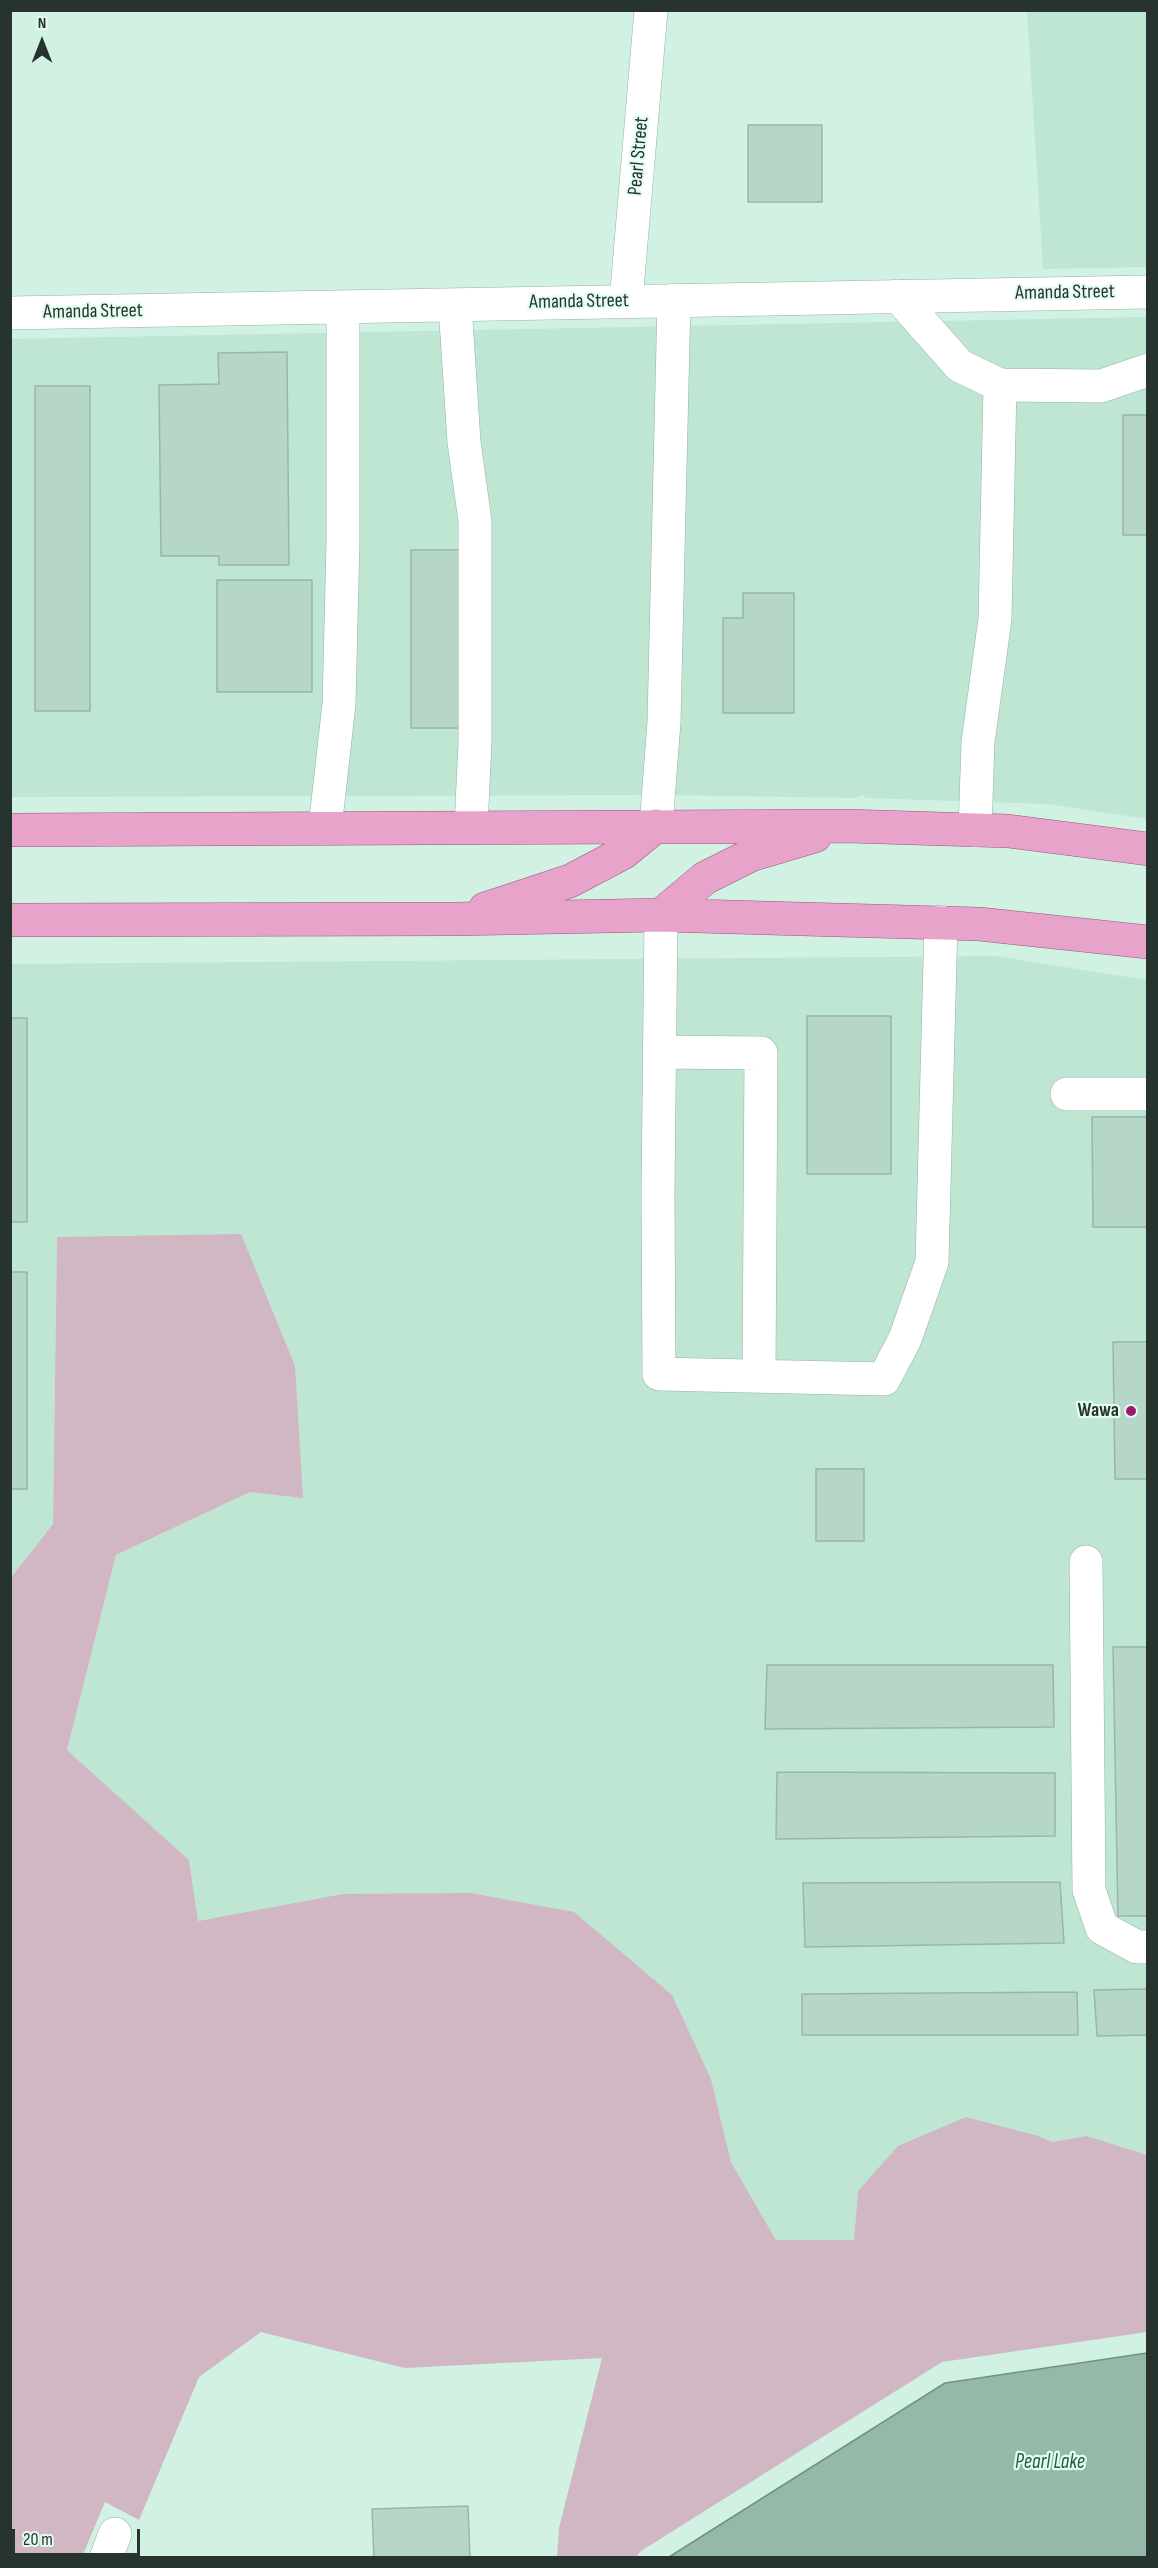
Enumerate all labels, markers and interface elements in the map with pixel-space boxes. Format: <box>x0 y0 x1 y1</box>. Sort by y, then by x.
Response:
north arrow <box>12 12 72 72</box>
text: N <box>38 14 46 33</box>
street label: Pearl Street <box>624 116 654 196</box>
street label: Amanda Street <box>1015 280 1115 306</box>
street label: Amanda Street <box>529 289 629 315</box>
street label: Amanda Street <box>43 299 143 325</box>
place label: Wawa <box>1078 1399 1119 1423</box>
marker: Wawa <box>1124 1404 1138 1418</box>
water label: Pearl Lake <box>1015 2450 1085 2476</box>
scale bar <box>15 2517 142 2555</box>
text: 20 m <box>23 2529 53 2550</box>

